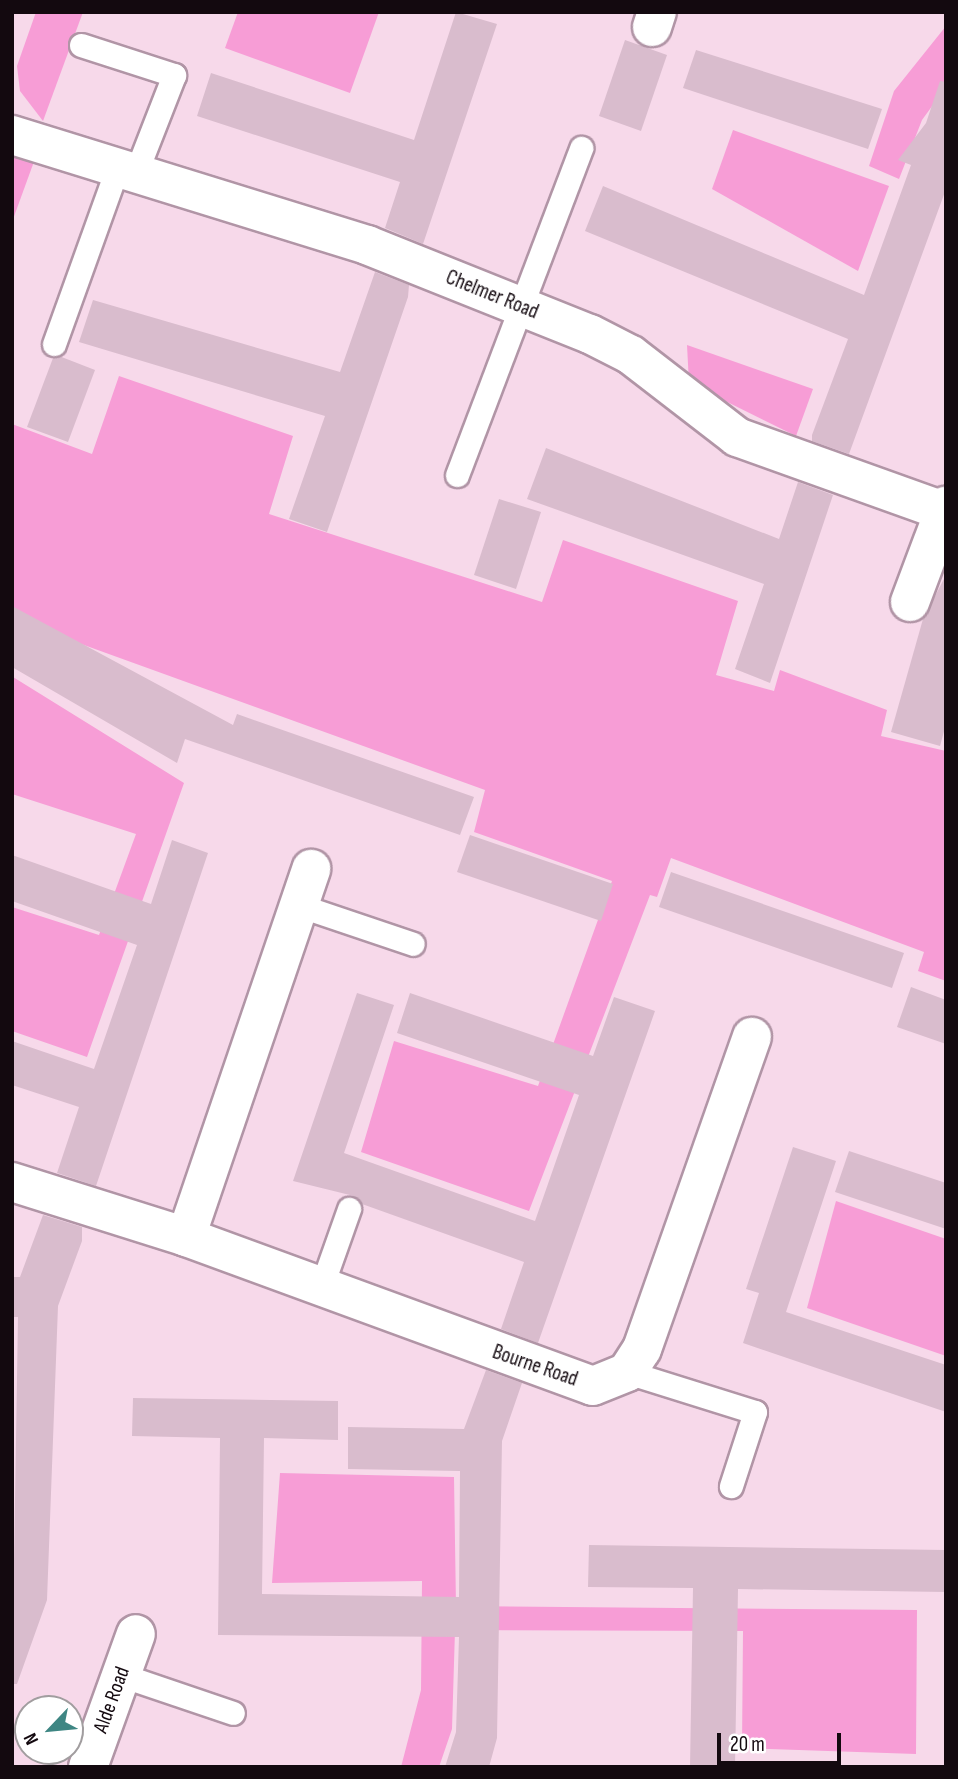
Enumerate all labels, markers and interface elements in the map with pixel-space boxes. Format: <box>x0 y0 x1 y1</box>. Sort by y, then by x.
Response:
street label: Chelmer Road <box>442 265 542 325</box>
street label: Bourne Road <box>489 1340 581 1392</box>
street label: Alde Road <box>88 1663 136 1737</box>
north arrow <box>14 1695 84 1765</box>
scale bar <box>720 1720 844 1764</box>
text: N <box>19 1729 44 1748</box>
text: 20 m <box>730 1732 765 1757</box>

